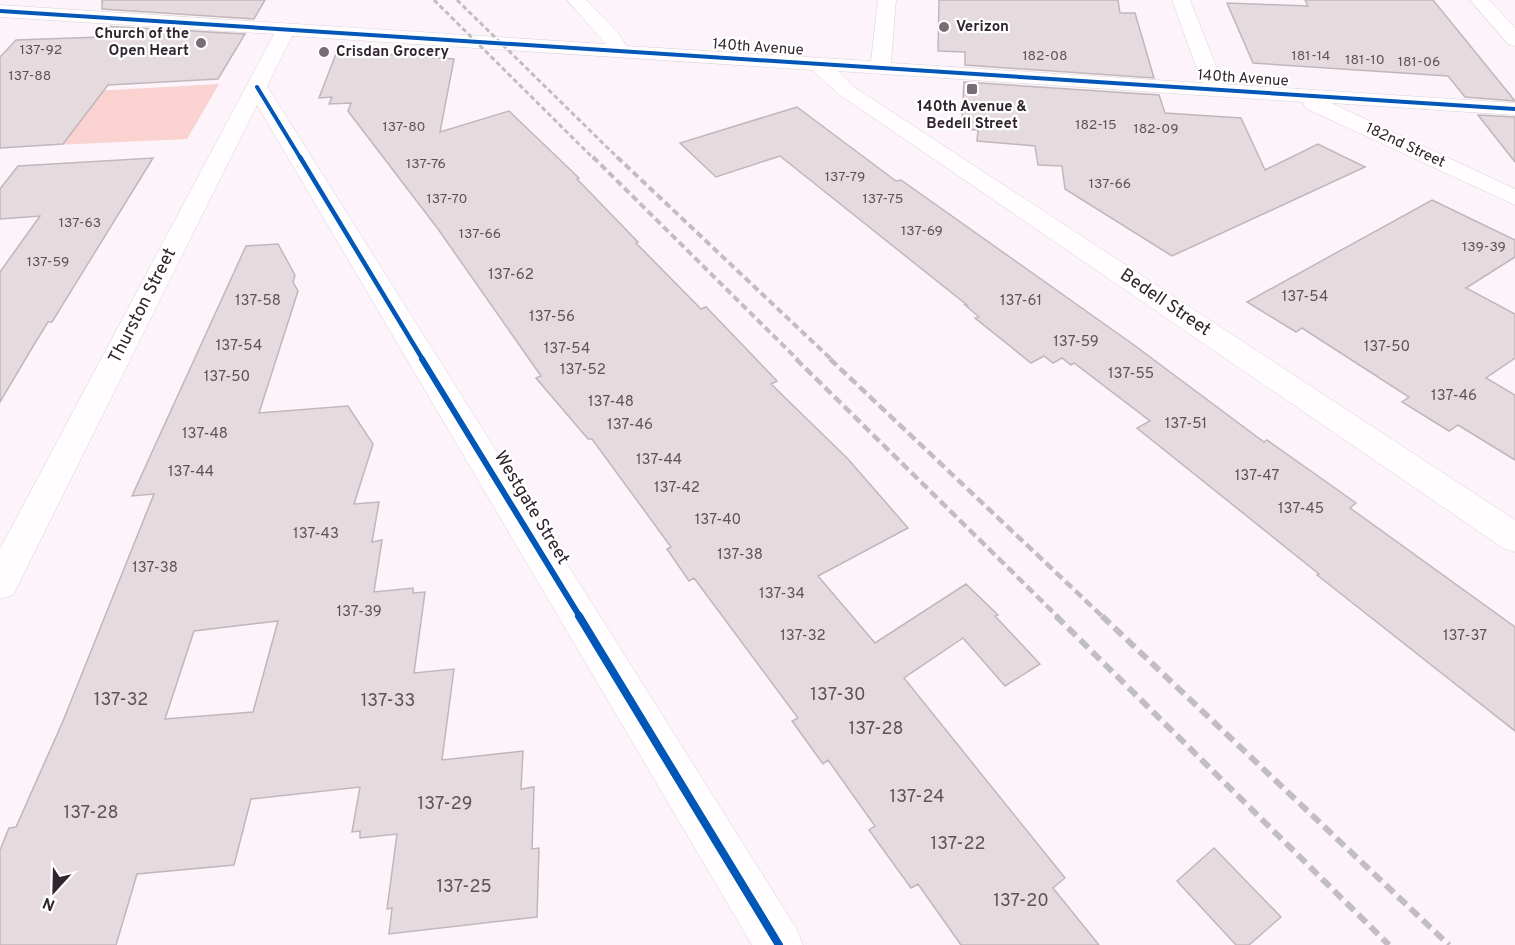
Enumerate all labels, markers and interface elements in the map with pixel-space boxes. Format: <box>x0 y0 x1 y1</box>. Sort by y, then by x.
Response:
place label: Verizon <box>956 18 1009 37</box>
marker: Verizon <box>937 20 951 34</box>
place label: Church of the Open Heart <box>95 25 189 61</box>
street label: 140th Avenue <box>712 35 804 61</box>
marker: Church of the Open Heart <box>194 36 208 50</box>
house number: 137-92 <box>20 42 62 59</box>
place label: Crisdan Grocery <box>336 43 450 62</box>
marker: Crisdan Grocery <box>317 45 331 59</box>
house number: 182-08 <box>1022 48 1068 65</box>
house number: 181-14 <box>1292 48 1330 65</box>
house number: 181-10 <box>1345 52 1385 69</box>
house number: 181-06 <box>1398 54 1440 71</box>
street label: 140th Avenue <box>1197 66 1289 92</box>
house number: 137-88 <box>9 68 51 85</box>
marker: 140th Avenue & Bedell Street <box>965 82 979 96</box>
place label: 140th Avenue & Bedell Street <box>917 98 1027 134</box>
house number: 182-15 <box>1075 117 1117 134</box>
house number: 137-80 <box>382 119 426 136</box>
street label: 182nd Street <box>1362 119 1448 173</box>
house number: 182-09 <box>1134 121 1179 138</box>
house number: 137-76 <box>406 156 446 173</box>
house number: 137-79 <box>825 169 865 186</box>
house number: 137-66 <box>1089 176 1131 193</box>
house number: 137-70 <box>427 191 467 208</box>
house number: 137-75 <box>862 191 904 208</box>
house number: 137-63 <box>59 215 101 232</box>
house number: 137-69 <box>901 223 943 240</box>
house number: 137-66 <box>459 226 501 243</box>
house number: 139-39 <box>1462 239 1506 256</box>
street label: Thurston Street <box>104 244 182 368</box>
house number: 137-59 <box>27 254 69 271</box>
street label: Bedell Street <box>1115 264 1215 342</box>
house number: 137-62 <box>488 266 534 285</box>
house number: 137-54 <box>1282 288 1328 307</box>
house number: 137-58 <box>235 292 281 311</box>
house number: 137-61 <box>1000 292 1042 311</box>
house number: 137-56 <box>529 308 575 327</box>
house number: 137-59 <box>1053 333 1099 352</box>
house number: 137-54 <box>216 337 262 356</box>
house number: 137-50 <box>1364 338 1410 357</box>
house number: 137-54 <box>544 340 590 359</box>
house number: 137-52 <box>560 361 606 380</box>
house number: 137-55 <box>1108 365 1154 384</box>
house number: 137-50 <box>204 368 250 387</box>
house number: 137-46 <box>1431 387 1477 406</box>
house number: 137-48 <box>588 393 634 412</box>
house number: 137-51 <box>1165 415 1207 434</box>
house number: 137-46 <box>607 416 653 435</box>
house number: 137-48 <box>182 425 228 444</box>
street label: Westgate Street <box>488 447 574 569</box>
house number: 137-44 <box>636 451 682 470</box>
house number: 137-44 <box>168 463 214 482</box>
house number: 137-47 <box>1235 467 1279 486</box>
house number: 137-42 <box>654 479 700 498</box>
house number: 137-45 <box>1278 500 1324 519</box>
house number: 137-40 <box>695 511 741 530</box>
house number: 137-43 <box>293 525 339 544</box>
house number: 137-38 <box>717 546 763 565</box>
house number: 137-38 <box>132 559 178 578</box>
house number: 137-34 <box>759 585 805 604</box>
house number: 137-39 <box>336 603 382 622</box>
house number: 137-32 <box>780 627 826 646</box>
house number: 137-37 <box>1443 627 1487 646</box>
house number: 137-30 <box>810 684 866 707</box>
house number: 137-32 <box>94 689 148 712</box>
house number: 137-33 <box>361 690 415 713</box>
house number: 137-28 <box>848 718 904 741</box>
house number: 137-24 <box>889 786 945 809</box>
house number: 137-29 <box>418 793 472 816</box>
house number: 137-28 <box>63 802 119 825</box>
house number: 137-22 <box>930 833 986 856</box>
north arrow <box>24 861 84 921</box>
house number: 137-25 <box>436 876 492 899</box>
house number: 137-20 <box>993 890 1049 913</box>
text: N <box>40 892 58 914</box>

